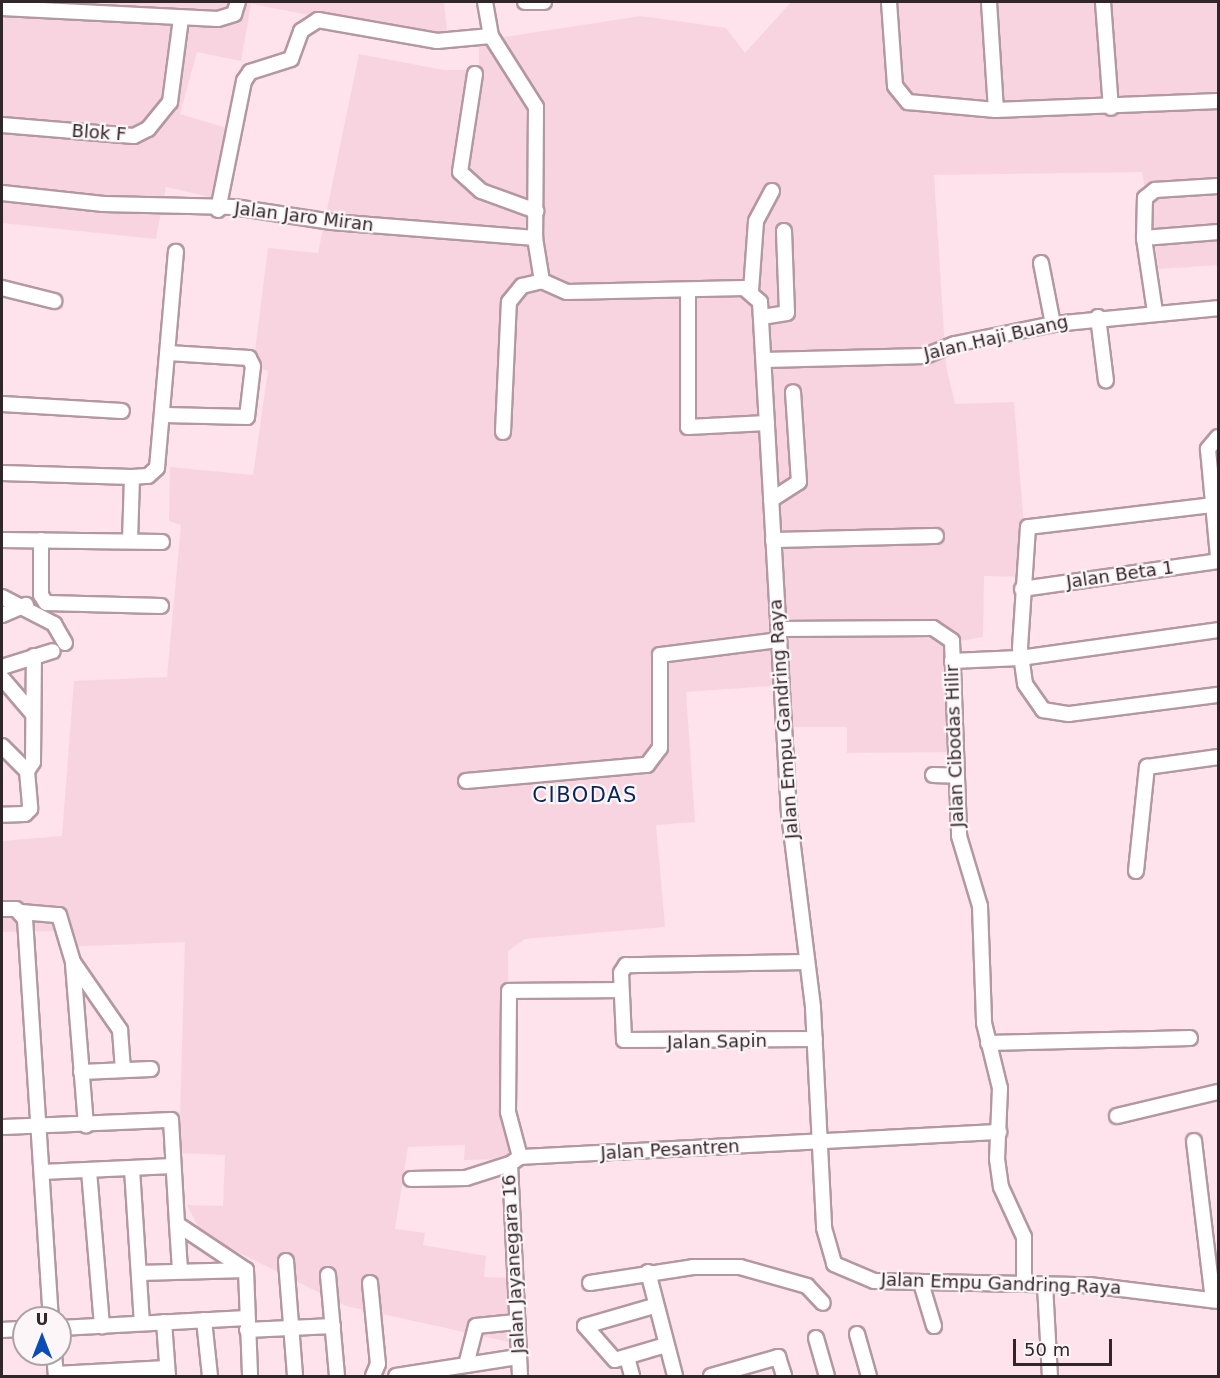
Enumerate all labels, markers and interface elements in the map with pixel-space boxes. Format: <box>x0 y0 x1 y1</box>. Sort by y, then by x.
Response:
street label: Blok F <box>71 120 127 146</box>
street label: Jalan Jaro Miran <box>233 198 375 236</box>
street label: Jalan Haji Buang <box>922 311 1070 365</box>
street label: Jalan Beta 1 <box>1065 557 1175 593</box>
street label: Jalan Empu Gandring Raya <box>765 598 803 840</box>
street label: Jalan Cibodas Hilir <box>941 664 969 828</box>
district label: CIBODAS <box>532 782 638 808</box>
street label: Jalan Sapin <box>667 1030 767 1054</box>
street label: Jalan Pesantren <box>600 1136 740 1164</box>
street label: Jalan Jayanegara 16 <box>499 1174 529 1354</box>
street label: Jalan Empu Gandring Raya <box>880 1269 1122 1299</box>
north arrow <box>12 1306 72 1366</box>
text: U <box>36 1310 49 1329</box>
scale bar <box>1016 1327 1115 1365</box>
text: 50 m <box>1024 1339 1070 1360</box>

